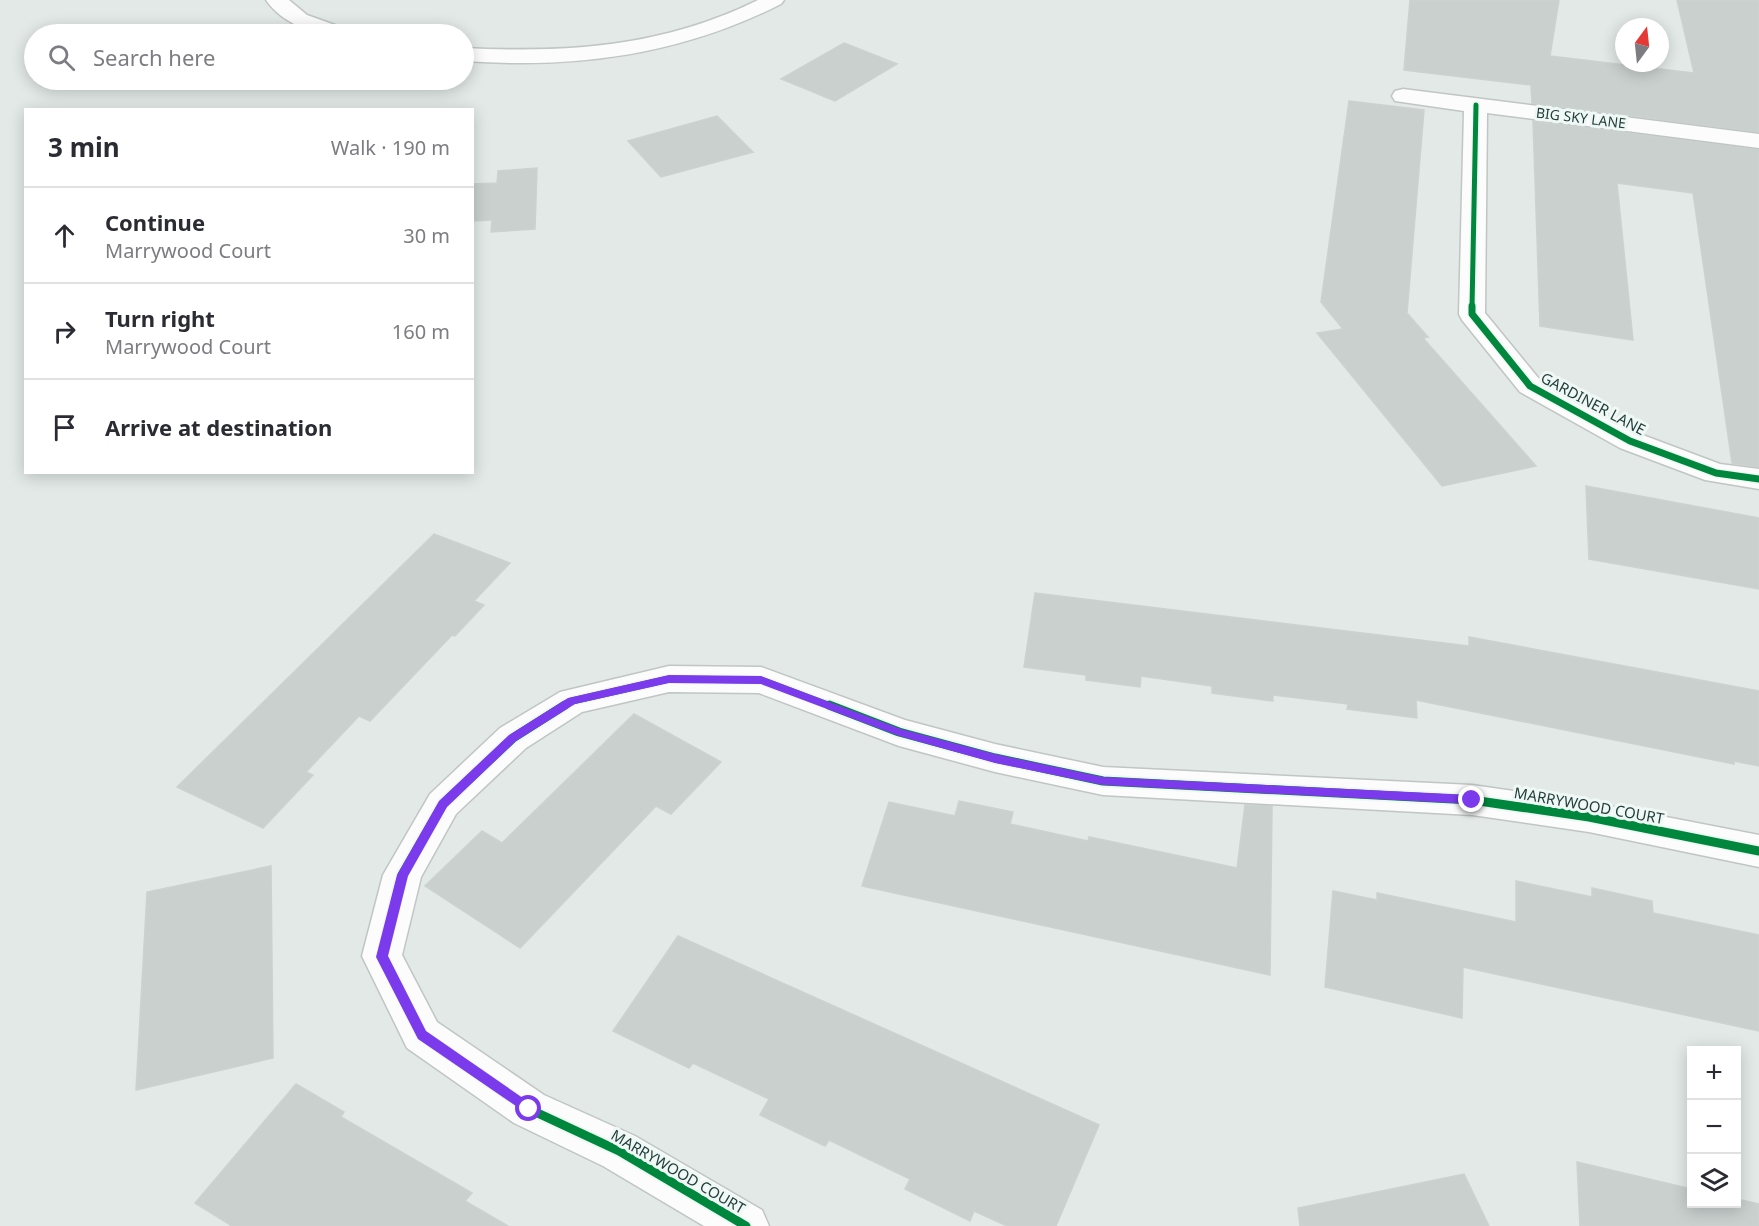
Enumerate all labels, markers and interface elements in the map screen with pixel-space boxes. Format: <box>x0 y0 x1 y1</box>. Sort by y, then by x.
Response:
north arrow <box>1615 18 1669 72</box>
search box <box>24 24 474 90</box>
icon: search <box>45 41 78 74</box>
text: Search here <box>93 42 215 72</box>
street label: BIG SKY LANE <box>1535 103 1627 132</box>
text: 3 min <box>48 129 120 165</box>
text: Walk · 190 m <box>331 134 450 161</box>
text: Continue <box>105 207 205 237</box>
icon: ahead <box>48 219 81 252</box>
text: 30 m <box>403 222 450 249</box>
text: Marrywood Court <box>105 237 271 264</box>
text: Turn right <box>105 303 215 333</box>
icon: right <box>48 315 81 348</box>
text: 160 m <box>392 318 450 345</box>
text: Marrywood Court <box>105 333 271 360</box>
street label: GARDINER LANE <box>1538 367 1649 439</box>
icon: arrive <box>48 411 81 444</box>
text: Arrive at destination <box>105 412 332 442</box>
street label: MARRYWOOD COURT <box>1513 782 1666 828</box>
route end <box>1458 786 1484 812</box>
map controls <box>1687 1046 1741 1208</box>
button: + <box>1687 1046 1741 1100</box>
route start <box>515 1095 541 1121</box>
button: − <box>1687 1100 1741 1154</box>
street label: MARRYWOOD COURT <box>608 1124 750 1218</box>
button: layers <box>1687 1154 1741 1208</box>

